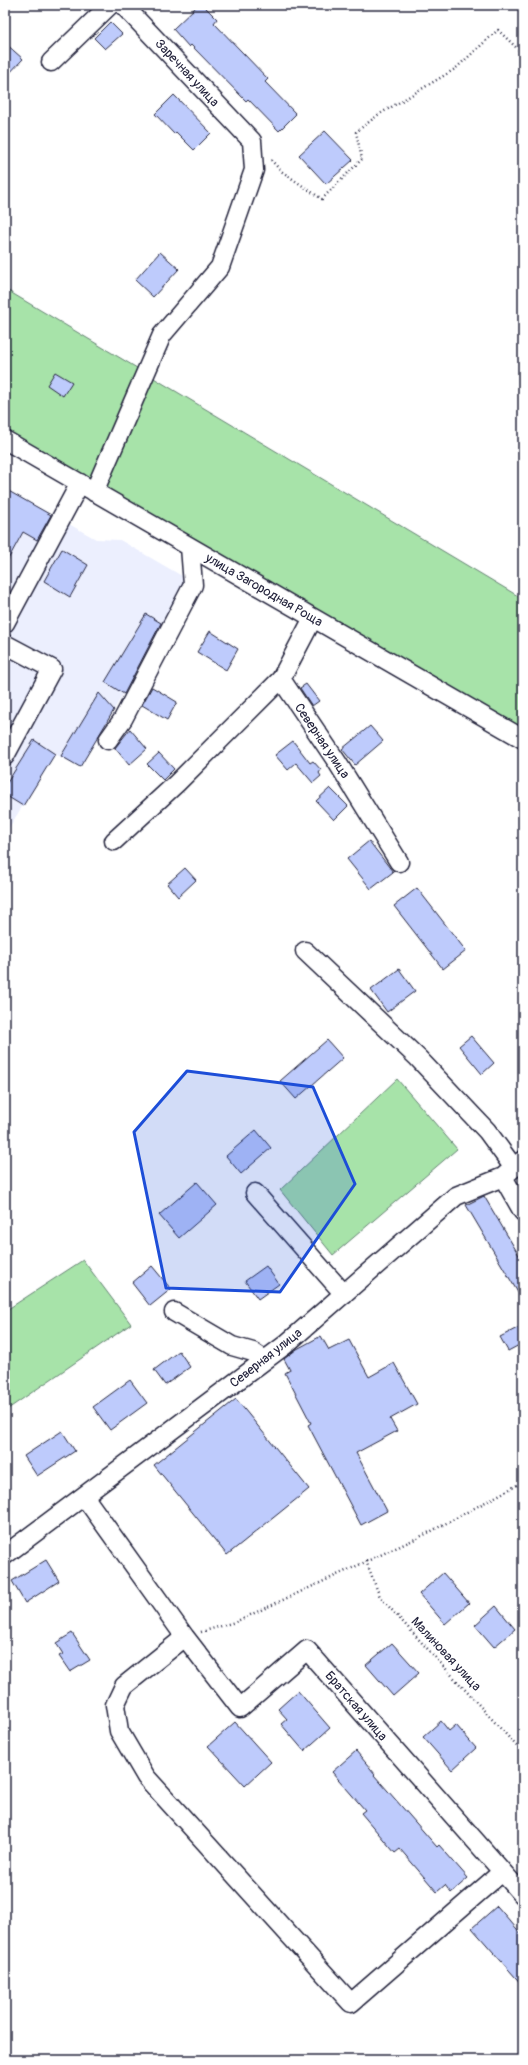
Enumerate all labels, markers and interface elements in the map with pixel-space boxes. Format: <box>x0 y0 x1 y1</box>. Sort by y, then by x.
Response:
street label: Заречная улица <box>152 36 222 110</box>
street label: улица Загородная Роща <box>202 549 326 630</box>
street label: Северная улица <box>291 700 353 782</box>
street label: Северная улица <box>227 1325 305 1391</box>
street label: Малиновая улица <box>408 1614 484 1694</box>
street label: Братская улица <box>321 1668 391 1744</box>

